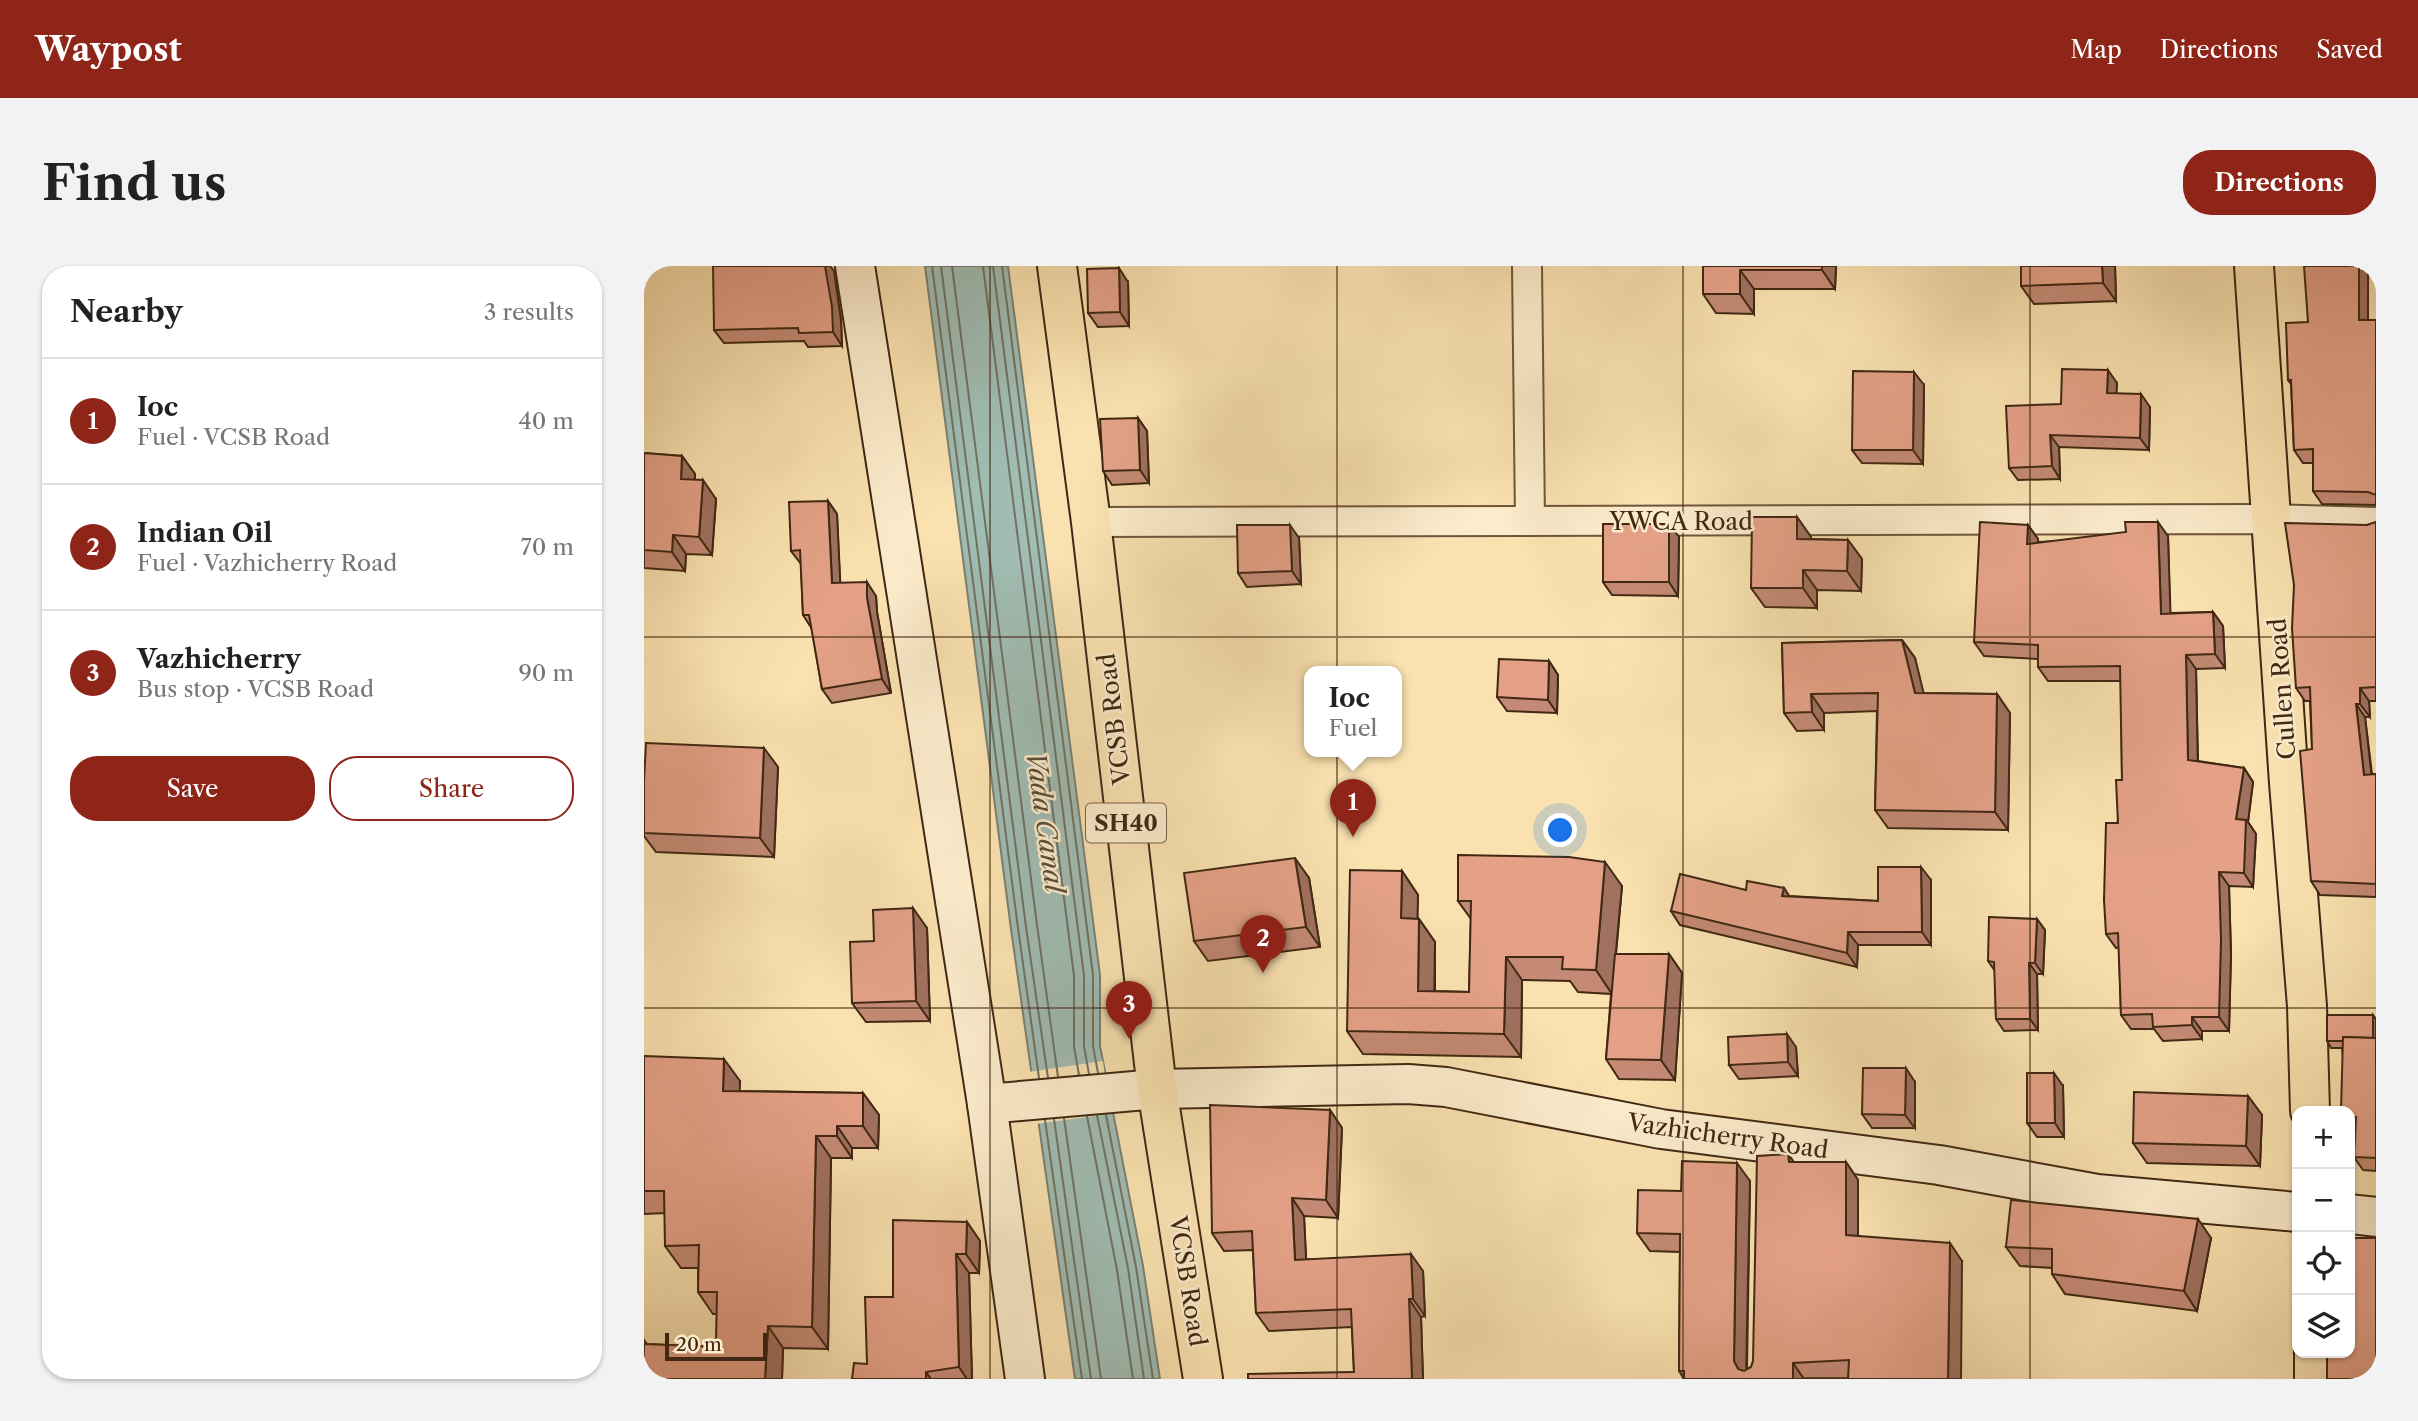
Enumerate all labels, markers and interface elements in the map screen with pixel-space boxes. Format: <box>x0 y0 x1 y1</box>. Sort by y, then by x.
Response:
text: Waypost <box>35 29 182 70</box>
text: Map <box>2070 35 2122 64</box>
text: Directions <box>2160 35 2278 64</box>
text: Saved <box>2316 35 2383 64</box>
button: Directions <box>2183 150 2376 215</box>
text: Find us <box>42 152 226 213</box>
text: Nearby <box>70 293 183 330</box>
text: 3 results <box>484 298 574 326</box>
text: Ioc <box>137 391 178 423</box>
text: 1 <box>88 407 98 435</box>
text: 40 m <box>519 407 574 435</box>
text: Fuel · VCSB Road <box>137 423 330 451</box>
street label: YWCA Road <box>1608 507 1753 536</box>
text: Indian Oil <box>137 517 273 549</box>
text: 2 <box>86 533 100 561</box>
text: 70 m <box>521 533 574 561</box>
text: Fuel · Vazhicherry Road <box>137 549 397 577</box>
street label: Cullen Road <box>2263 617 2301 761</box>
text: Vazhicherry <box>137 643 301 675</box>
street label: VCSB Road <box>1092 651 1137 787</box>
text: 3 <box>87 659 100 687</box>
text: 90 m <box>518 659 574 687</box>
popup <box>1304 666 1402 757</box>
text: Bus stop · VCSB Road <box>137 675 374 703</box>
text: Ioc <box>1329 682 1370 714</box>
text: Fuel <box>1329 714 1377 742</box>
water label: Vada Canal <box>1019 749 1071 897</box>
button: Save <box>70 756 315 821</box>
button: Share <box>329 756 574 821</box>
pin: 1 <box>1330 779 1376 837</box>
road number: SH40 <box>1086 804 1166 842</box>
your location <box>1543 813 1577 847</box>
pin: 2 <box>1240 915 1286 973</box>
pin: 3 <box>1106 981 1152 1039</box>
map controls <box>2292 1106 2355 1358</box>
button: + <box>2292 1106 2355 1169</box>
street label: Vazhicherry Road <box>1625 1107 1830 1164</box>
button: − <box>2292 1169 2355 1232</box>
street label: VCSB Road <box>1163 1213 1213 1349</box>
button: locate <box>2292 1232 2355 1295</box>
button: layers <box>2292 1295 2355 1358</box>
scale bar <box>665 1330 766 1362</box>
text: 20 m <box>676 1333 722 1356</box>

